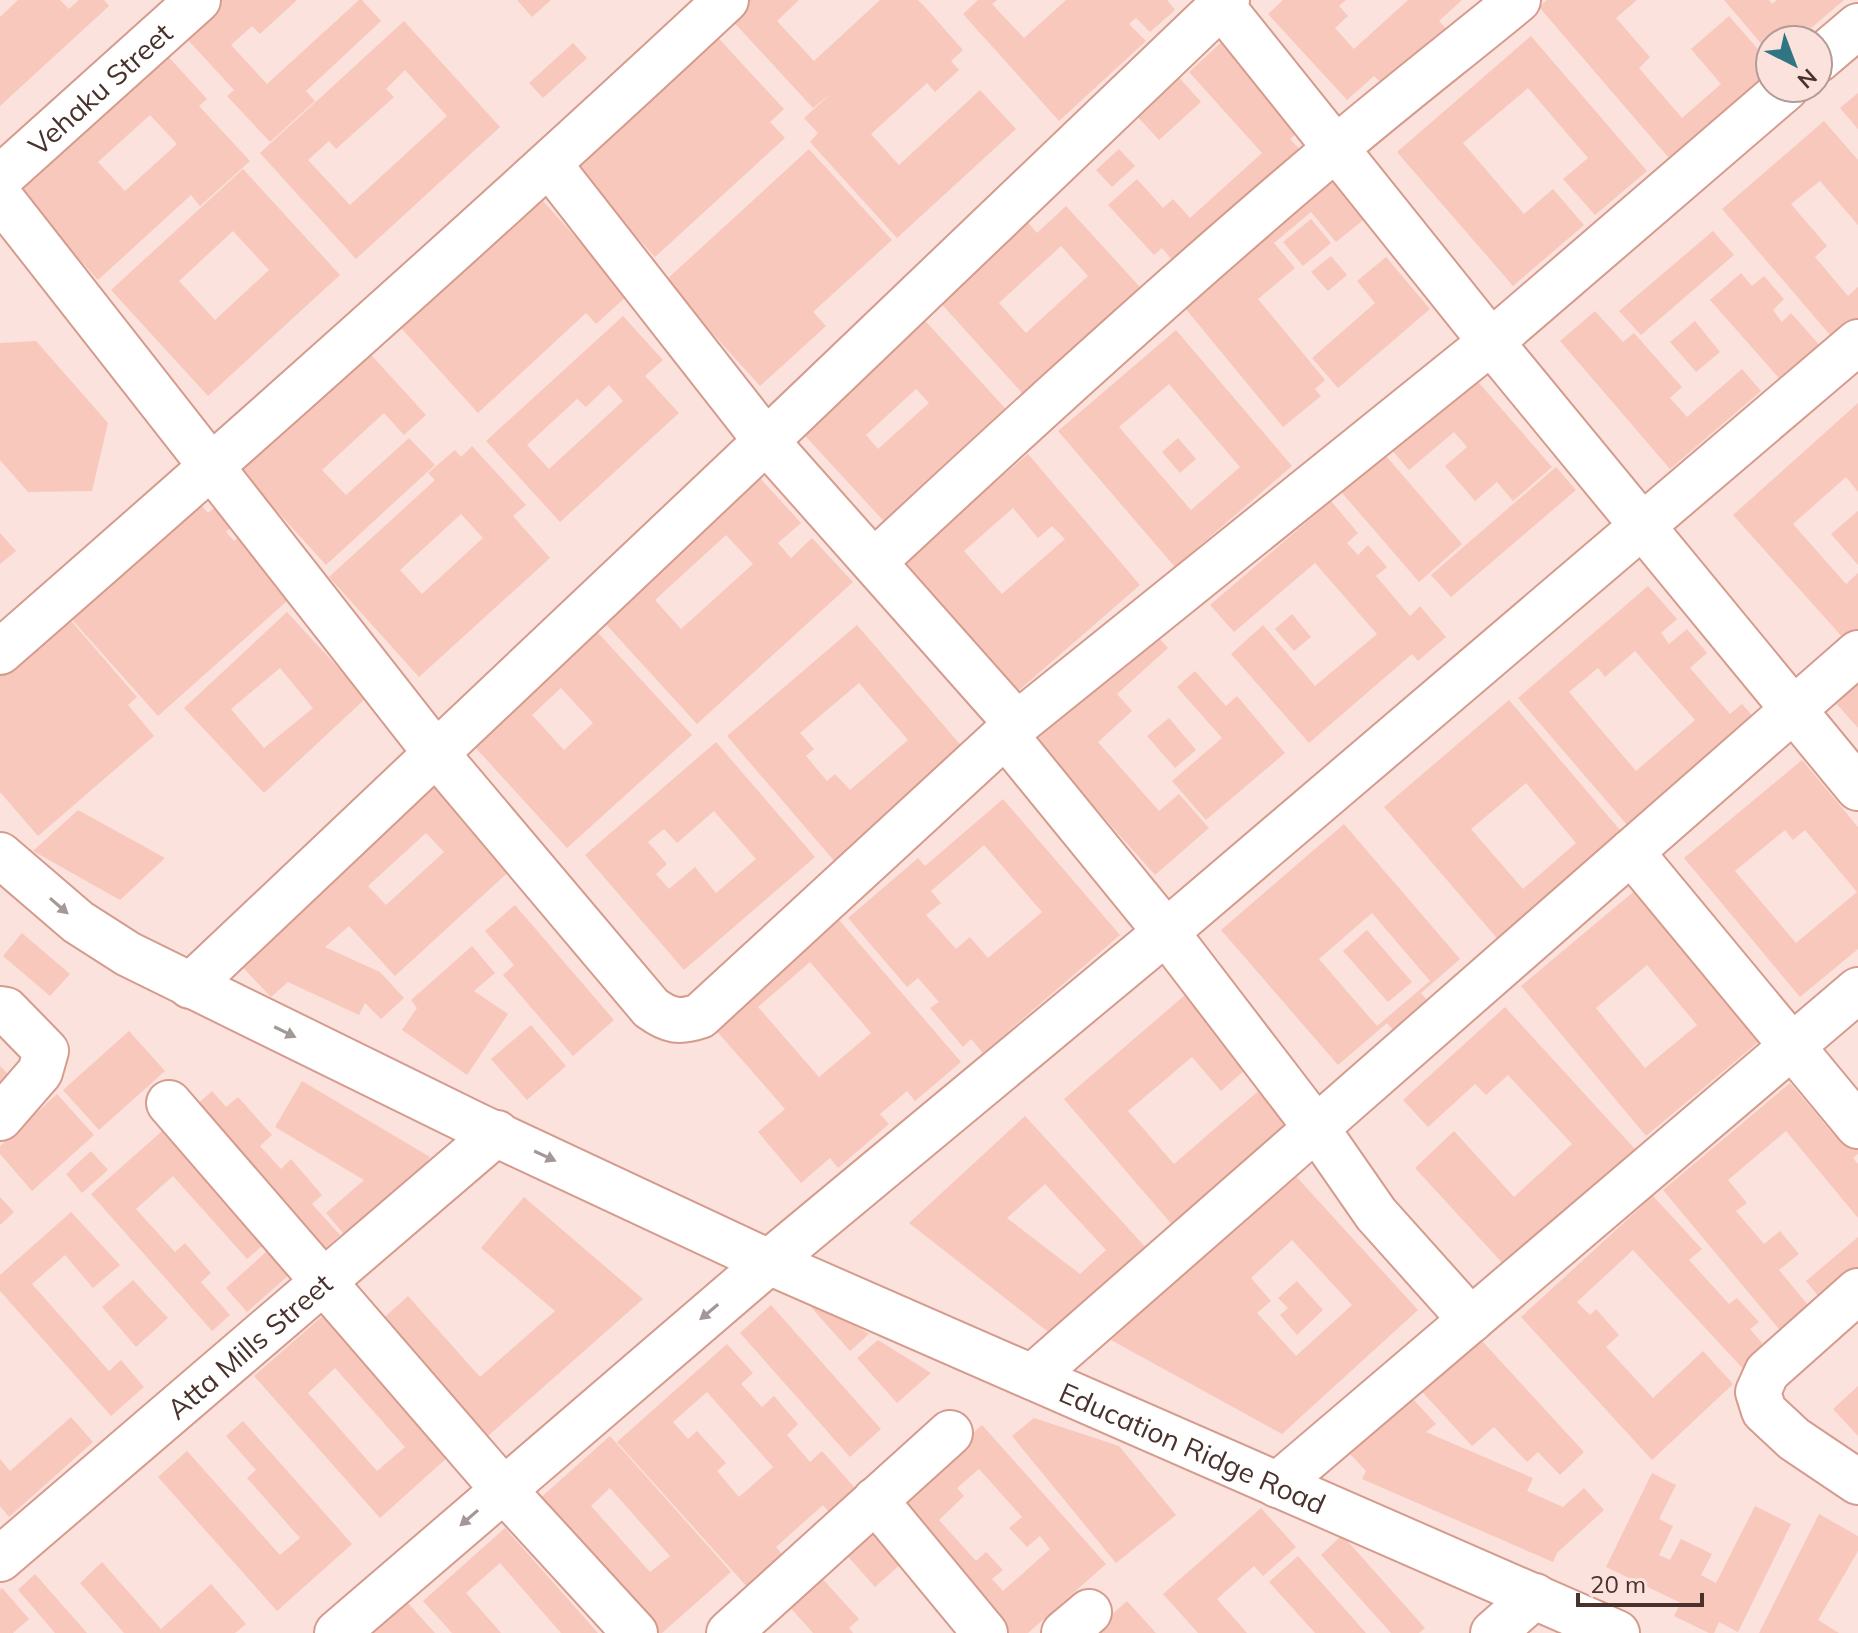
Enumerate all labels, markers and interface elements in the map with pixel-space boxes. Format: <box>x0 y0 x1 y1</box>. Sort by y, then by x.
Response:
street label: Vehaku Street <box>20 15 179 162</box>
north arrow <box>1754 24 1834 104</box>
text: N <box>1792 63 1823 95</box>
one-way arrow <box>49 897 69 914</box>
one-way arrow <box>274 1025 297 1039</box>
one-way arrow <box>534 1149 557 1163</box>
street label: Atta Mills Street <box>159 1265 339 1426</box>
one-way arrow <box>700 1303 720 1320</box>
street label: Education Ridge Road <box>1054 1374 1331 1521</box>
one-way arrow <box>460 1509 480 1526</box>
scale bar <box>1578 1557 1702 1607</box>
text: 20 m <box>1590 1569 1646 1599</box>

